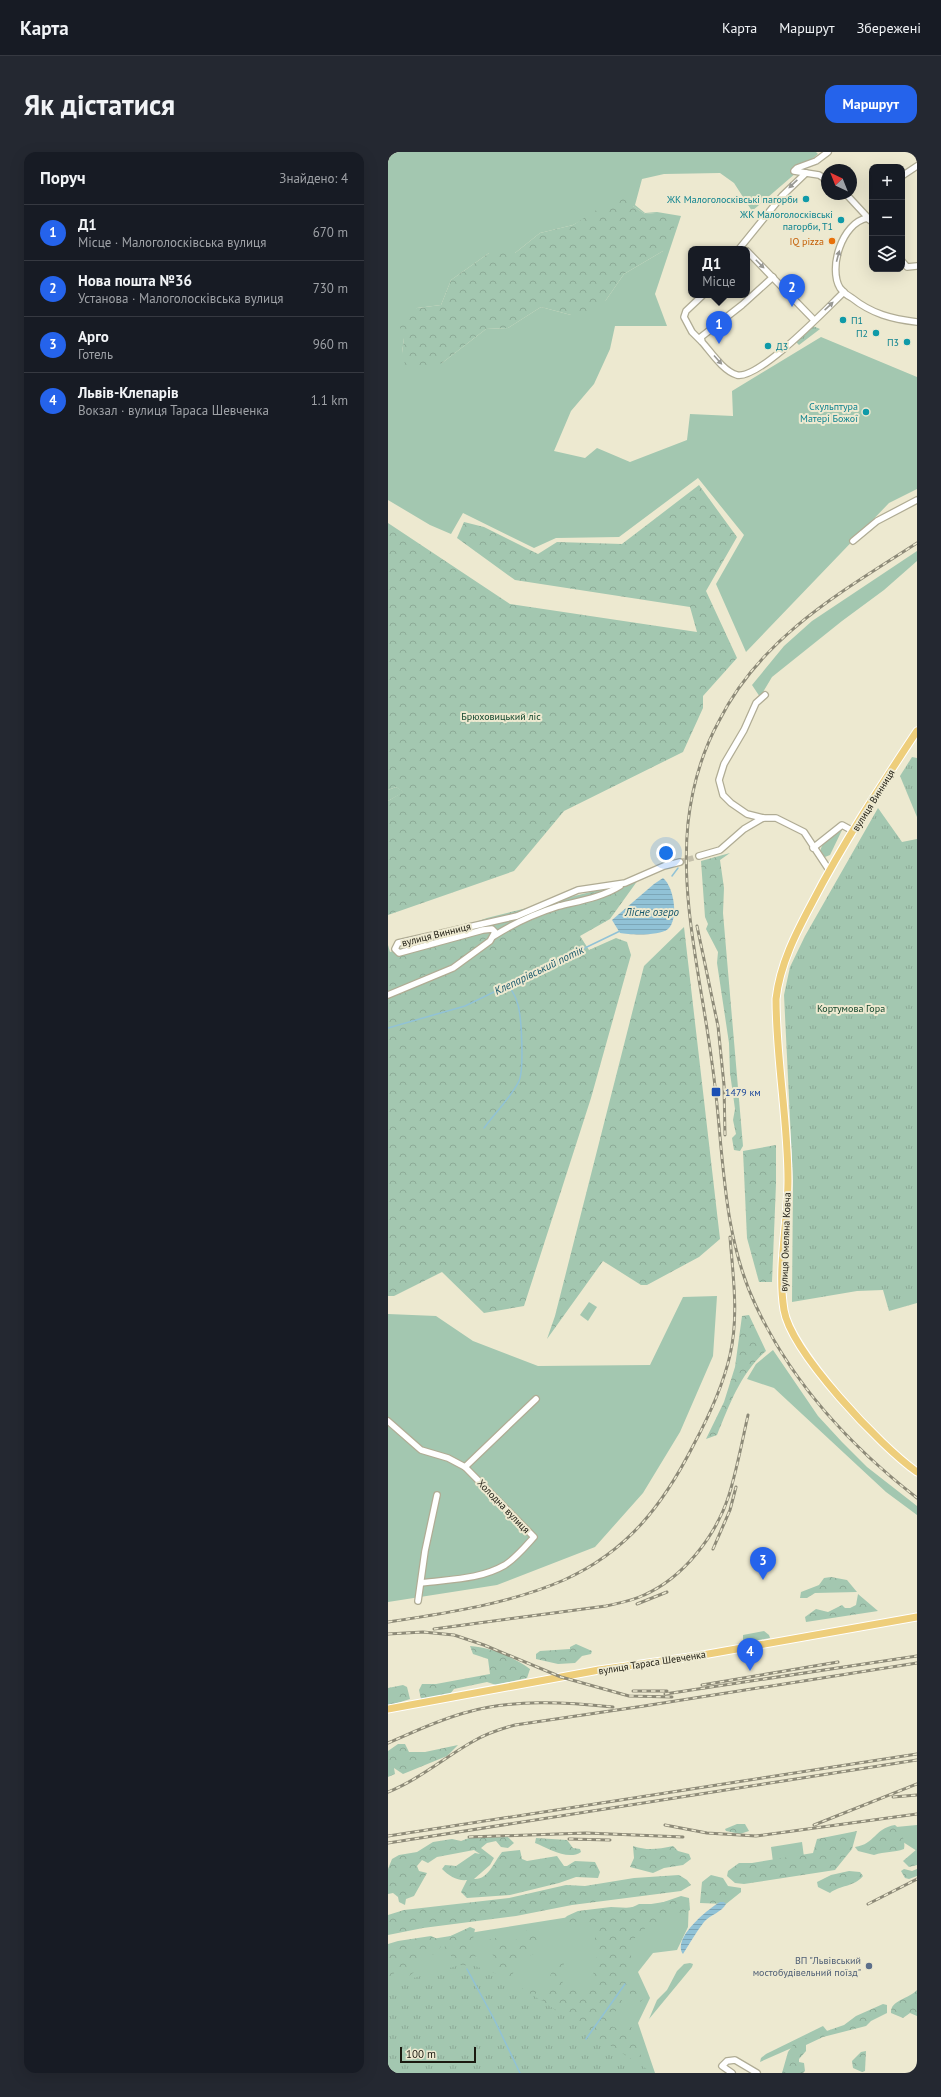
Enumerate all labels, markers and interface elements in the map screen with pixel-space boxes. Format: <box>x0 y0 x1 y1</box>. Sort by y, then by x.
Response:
text: Карта <box>20 16 69 40</box>
text: Карта <box>722 19 757 37</box>
text: Маршрут <box>779 19 835 37</box>
text: Збережені <box>857 19 921 37</box>
button: Маршрут <box>825 85 917 123</box>
text: Як дістатися <box>24 86 175 123</box>
north arrow <box>821 164 857 200</box>
map controls <box>869 164 905 272</box>
button: + <box>869 164 905 200</box>
text: Поруч <box>40 167 86 189</box>
text: Знайдено: 4 <box>279 170 348 187</box>
one-way arrow <box>788 180 798 189</box>
place label: ЖК Малоголосківські пагорби <box>666 193 798 206</box>
marker: ЖК Малоголосківські пагорби <box>801 194 811 204</box>
button: − <box>869 200 905 236</box>
place label: ЖК Малоголосківські пагорби, Т1 <box>739 208 833 233</box>
text: Д1 <box>78 215 97 234</box>
marker: ЖК Малоголосківські пагорби, Т1 <box>836 215 846 225</box>
text: 1 <box>49 224 57 241</box>
text: 670 m <box>313 224 348 241</box>
text: Місце · Малоголосківська вулиця <box>78 234 266 251</box>
place label: IQ pizza <box>790 235 824 248</box>
marker: IQ pizza <box>827 236 837 246</box>
button: layers <box>869 236 905 272</box>
popup <box>688 246 750 298</box>
one-way arrow <box>835 249 841 261</box>
text: Д1 <box>702 254 721 273</box>
one-way arrow <box>755 259 765 269</box>
text: Нова пошта №36 <box>78 271 192 290</box>
text: Місце <box>702 273 736 290</box>
pin: 2 <box>779 274 805 307</box>
text: 2 <box>49 280 57 297</box>
text: 730 m <box>313 280 348 297</box>
text: Установа · Малоголосківська вулиця <box>78 290 284 307</box>
one-way arrow <box>824 301 834 311</box>
pin: 1 <box>706 311 732 344</box>
place label: П1 <box>851 314 863 327</box>
marker: П1 <box>838 315 848 325</box>
text: Арго <box>78 327 109 346</box>
place label: П2 <box>856 327 868 340</box>
marker: П2 <box>871 328 881 338</box>
text: 3 <box>49 336 57 353</box>
text: 960 m <box>313 336 348 353</box>
place label: П3 <box>887 336 899 349</box>
marker: П3 <box>902 337 912 347</box>
place label: Д3 <box>776 340 788 353</box>
marker: Д3 <box>763 341 773 351</box>
text: Готель <box>78 346 113 363</box>
one-way arrow <box>713 355 722 364</box>
text: Львів-Клепарів <box>78 383 179 402</box>
text: 4 <box>49 392 57 409</box>
text: 1.1 km <box>311 392 348 409</box>
place label: Скульптура Матері Божої <box>800 400 858 425</box>
text: Вокзал · вулиця Тараса Шевченка <box>78 402 269 419</box>
marker: Скульптура Матері Божої <box>861 407 871 417</box>
park label: Брюховицький ліс <box>461 710 541 723</box>
street label: вулиця Винниця <box>849 767 898 834</box>
your location <box>656 843 676 863</box>
water label: Лісне озеро <box>624 905 680 919</box>
street label: вулиця Винниця <box>400 920 472 949</box>
water label: Клепарівський потік <box>492 942 587 998</box>
park label: Кортумова Гора <box>817 1002 885 1015</box>
marker: 1479 км <box>710 1086 722 1098</box>
place label: 1479 км <box>725 1086 761 1099</box>
street label: вулиця Омеляна Ковча <box>777 1192 794 1292</box>
street label: Холодна вулиця <box>475 1477 533 1536</box>
pin: 3 <box>750 1547 776 1580</box>
pin: 4 <box>737 1638 763 1671</box>
street label: вулиця Тараса Шевченка <box>597 1648 707 1677</box>
place label: ВП "Львівський мостобудівельний поїзд" <box>753 1954 861 1979</box>
marker: ВП "Львівський мостобудівельний поїзд" <box>864 1961 874 1971</box>
scale bar <box>400 2045 476 2064</box>
text: 100 m <box>406 2047 436 2061</box>

